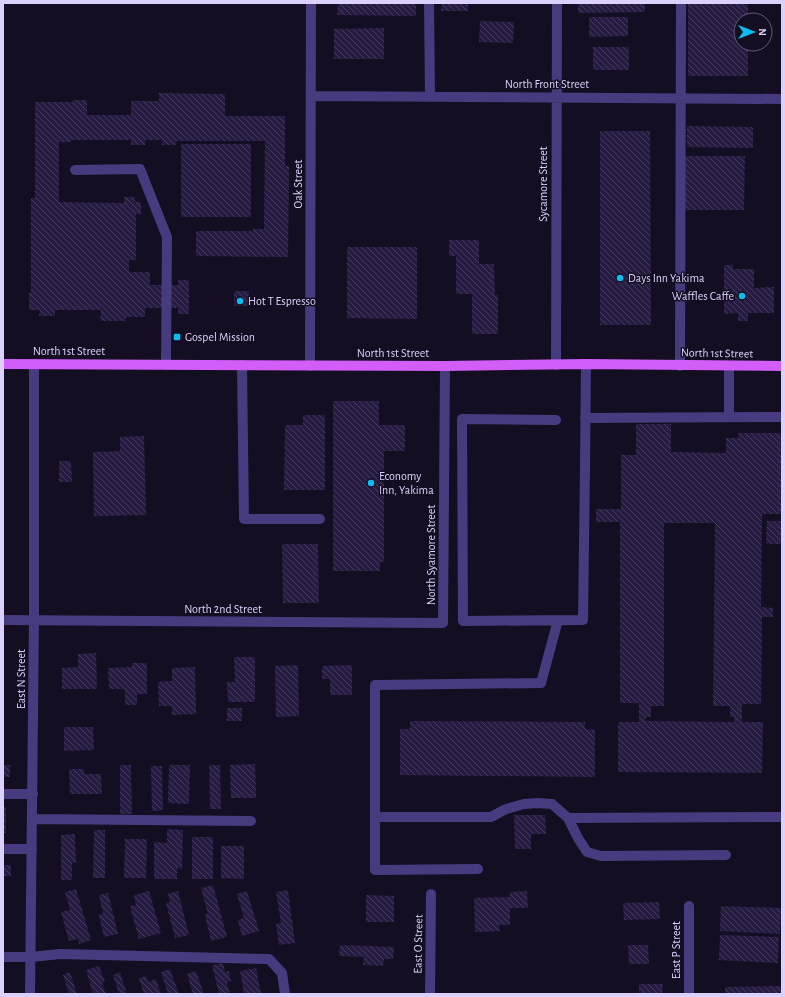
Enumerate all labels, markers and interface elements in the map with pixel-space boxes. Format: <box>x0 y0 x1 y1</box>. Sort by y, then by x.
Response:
north arrow <box>733 12 773 52</box>
text: N <box>757 28 768 36</box>
street label: North Front Street <box>505 78 589 90</box>
street label: Sycamore Street <box>537 146 550 222</box>
street label: Oak Street <box>292 159 304 208</box>
place label: Days Inn Yakima <box>628 272 705 285</box>
marker: Days Inn Yakima <box>615 273 625 283</box>
place label: Waffles Caffe <box>672 290 734 302</box>
marker: Waffles Caffe <box>737 291 747 301</box>
place label: Hot T Espresso <box>248 295 316 307</box>
marker: Hot T Espresso <box>235 296 245 306</box>
place label: Gospel Mission <box>185 331 255 343</box>
marker: Gospel Mission <box>172 332 182 342</box>
street label: North 1st Street <box>33 345 105 357</box>
street label: North 1st Street <box>681 346 753 360</box>
street label: North 1st Street <box>357 347 429 359</box>
place label: Economy Inn, Yakima <box>379 470 434 496</box>
marker: Economy Inn, Yakima <box>366 478 376 488</box>
street label: North Syamore Street <box>425 505 438 605</box>
street label: North 2nd Street <box>184 603 262 615</box>
street label: East N Street <box>15 649 27 709</box>
street label: East O Street <box>411 914 425 974</box>
street label: East P Street <box>670 921 682 979</box>

